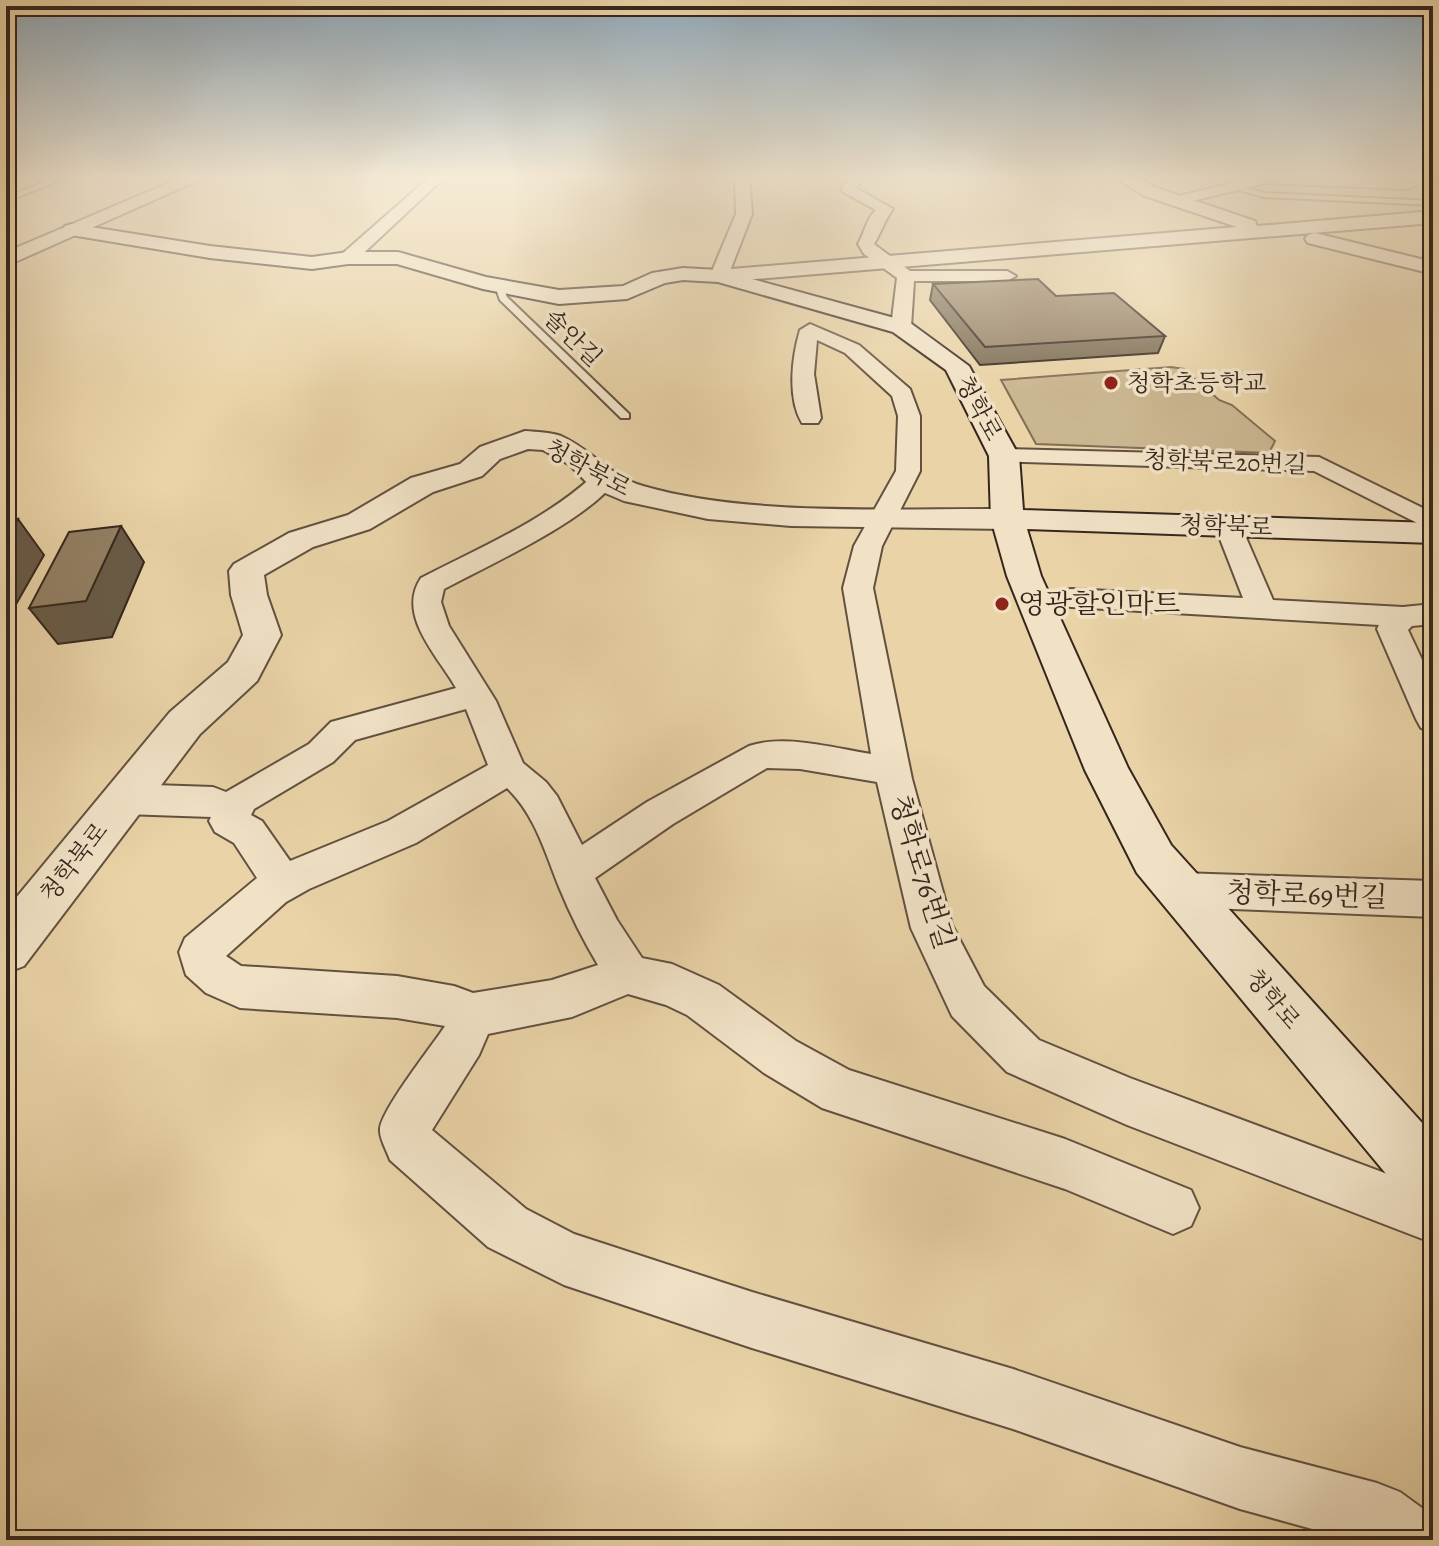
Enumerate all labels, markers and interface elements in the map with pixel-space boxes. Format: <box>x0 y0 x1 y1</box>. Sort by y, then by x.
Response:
street label: 솔안길 <box>537 302 609 374</box>
place label: 청학초등학교 <box>1127 367 1266 399</box>
street label: 청학로 <box>949 370 1009 446</box>
marker: 청학초등학교 <box>1102 374 1120 392</box>
street label: 청학북로 <box>540 432 636 504</box>
street label: 청학북로20번길 <box>1143 443 1307 481</box>
street label: 청학북로 <box>1179 508 1273 544</box>
place label: 영광할인마트 <box>1018 585 1180 623</box>
marker: 영광할인마트 <box>993 595 1011 613</box>
street label: 청학로76번길 <box>880 790 964 954</box>
street label: 청학북로 <box>33 816 115 908</box>
street label: 청학로69번길 <box>1226 873 1388 917</box>
street label: 청학로 <box>1238 962 1308 1036</box>

